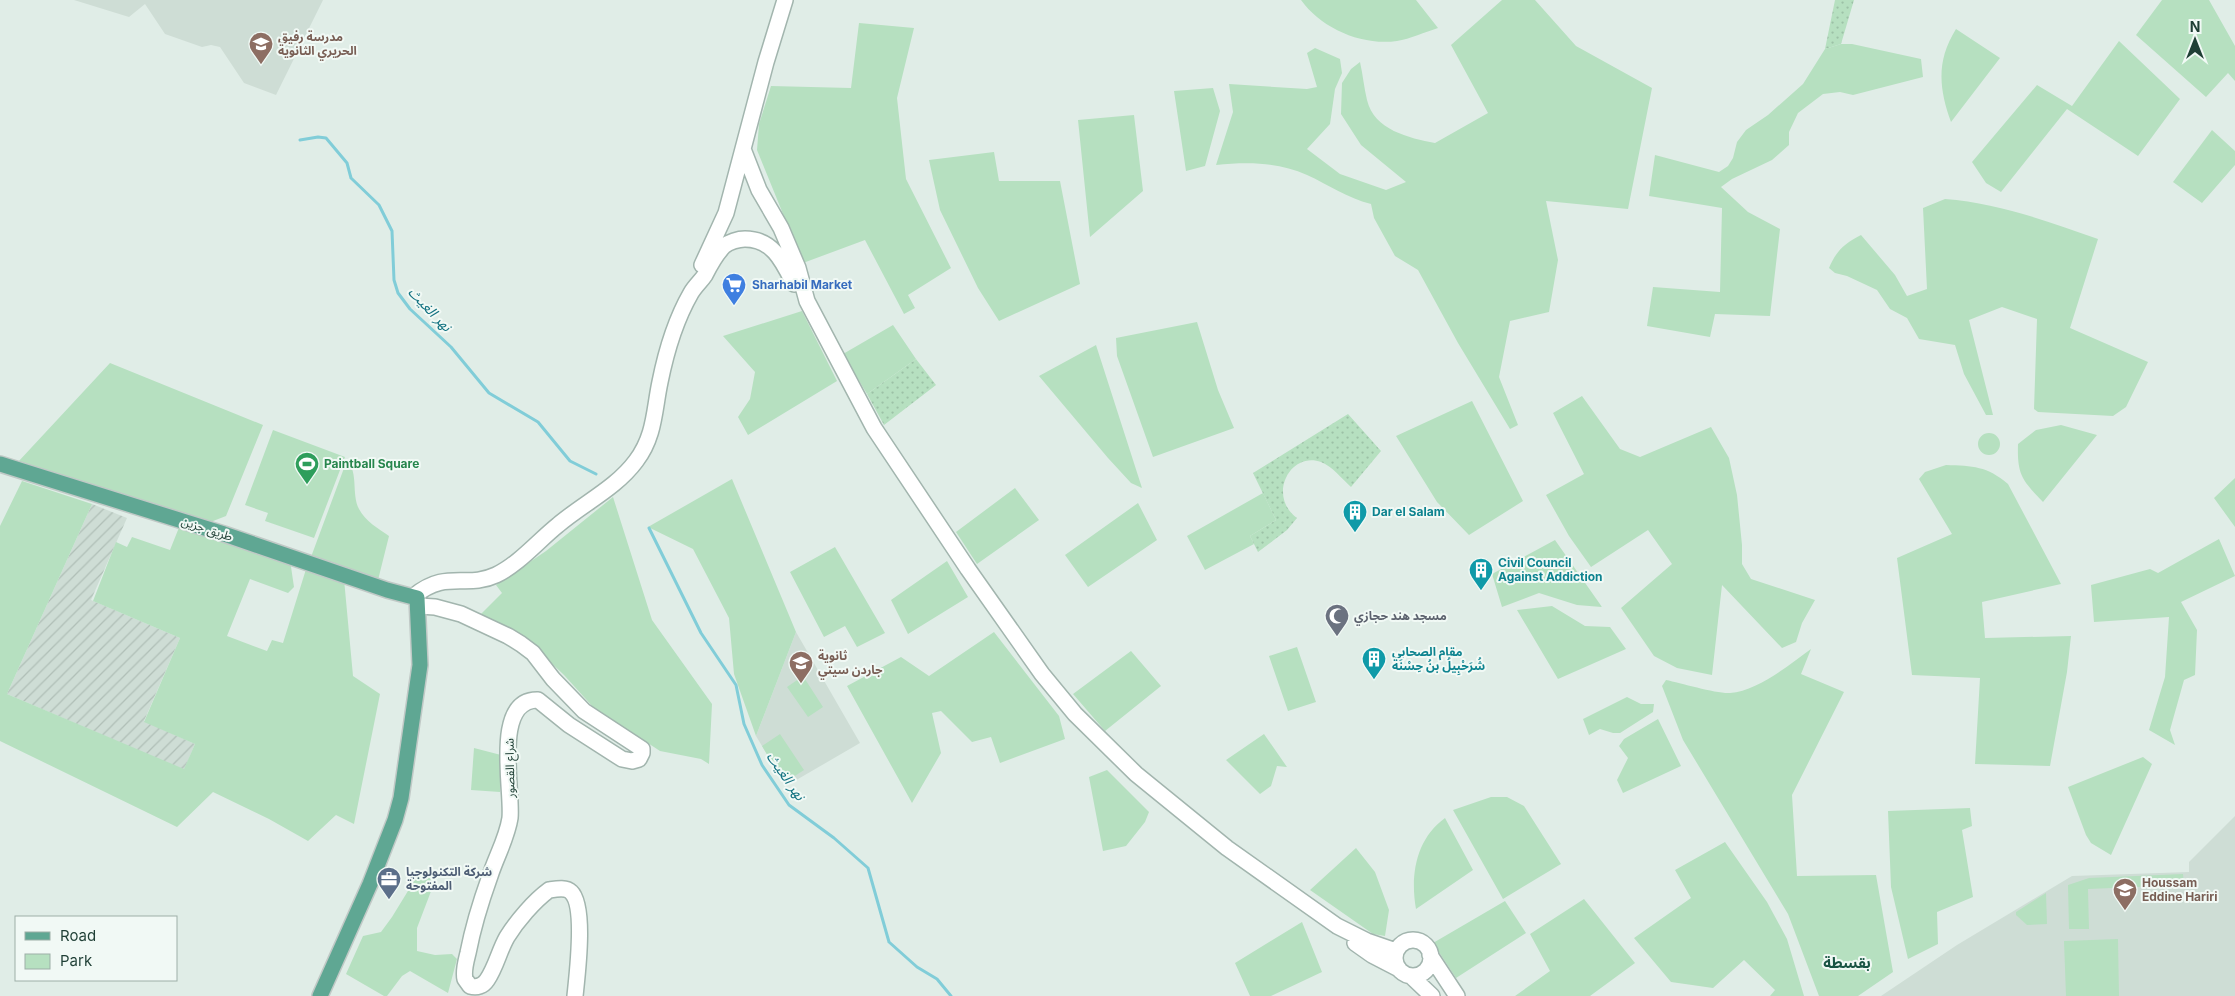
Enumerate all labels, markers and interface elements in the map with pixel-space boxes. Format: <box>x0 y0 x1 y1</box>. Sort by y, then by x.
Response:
north arrow <box>2170 15 2220 65</box>
text: N <box>2190 18 2200 35</box>
place label: مدرسة رفيق الحريري الثانوية <box>278 29 357 61</box>
school or university icon: مدرسة رفيق الحريري الثانوية <box>248 31 274 65</box>
supermarket icon: Sharhabil Market <box>721 272 747 306</box>
place label: Sharhabil Market <box>752 277 853 292</box>
water label: نهر الغيث <box>404 283 456 336</box>
sports icon: Paintball Square <box>294 451 320 485</box>
place label: Paintball Square <box>324 456 419 471</box>
building icon: Dar el Salam <box>1342 499 1368 533</box>
place label: Dar el Salam <box>1372 504 1445 519</box>
street label: طريق جزين <box>179 513 235 545</box>
place label: Civil Council Against Addiction <box>1498 555 1603 584</box>
building icon: Civil Council Against Addiction <box>1468 557 1494 591</box>
mosque icon: مسجد هند حجازي <box>1324 603 1350 637</box>
place label: مسجد هند حجازي <box>1354 608 1447 626</box>
place label: مقام الصحابي شُرَحْبِيلُ بنُ حِسْنَة <box>1392 644 1485 676</box>
building icon: مقام الصحابي شُرَحْبِيلُ بنُ حِسْنَة <box>1361 646 1387 680</box>
place label: ثانوية جاردن سيتي <box>818 648 883 680</box>
school or university icon: ثانوية جاردن سيتي <box>788 650 814 684</box>
street label: شراع القصور <box>501 738 520 799</box>
water label: نهر الغيث <box>763 748 810 805</box>
place label: شركة التكنولوجيا المفتوحة <box>406 864 492 893</box>
office icon: شركة التكنولوجيا المفتوحة <box>376 866 402 900</box>
place label: Houssam Eddine Hariri <box>2142 875 2218 904</box>
school or university icon: Houssam Eddine Hariri <box>2112 877 2138 911</box>
legend <box>15 916 178 981</box>
text: Road <box>60 926 96 945</box>
text: Park <box>60 951 93 970</box>
district label: بقسطة <box>1823 953 1871 972</box>

